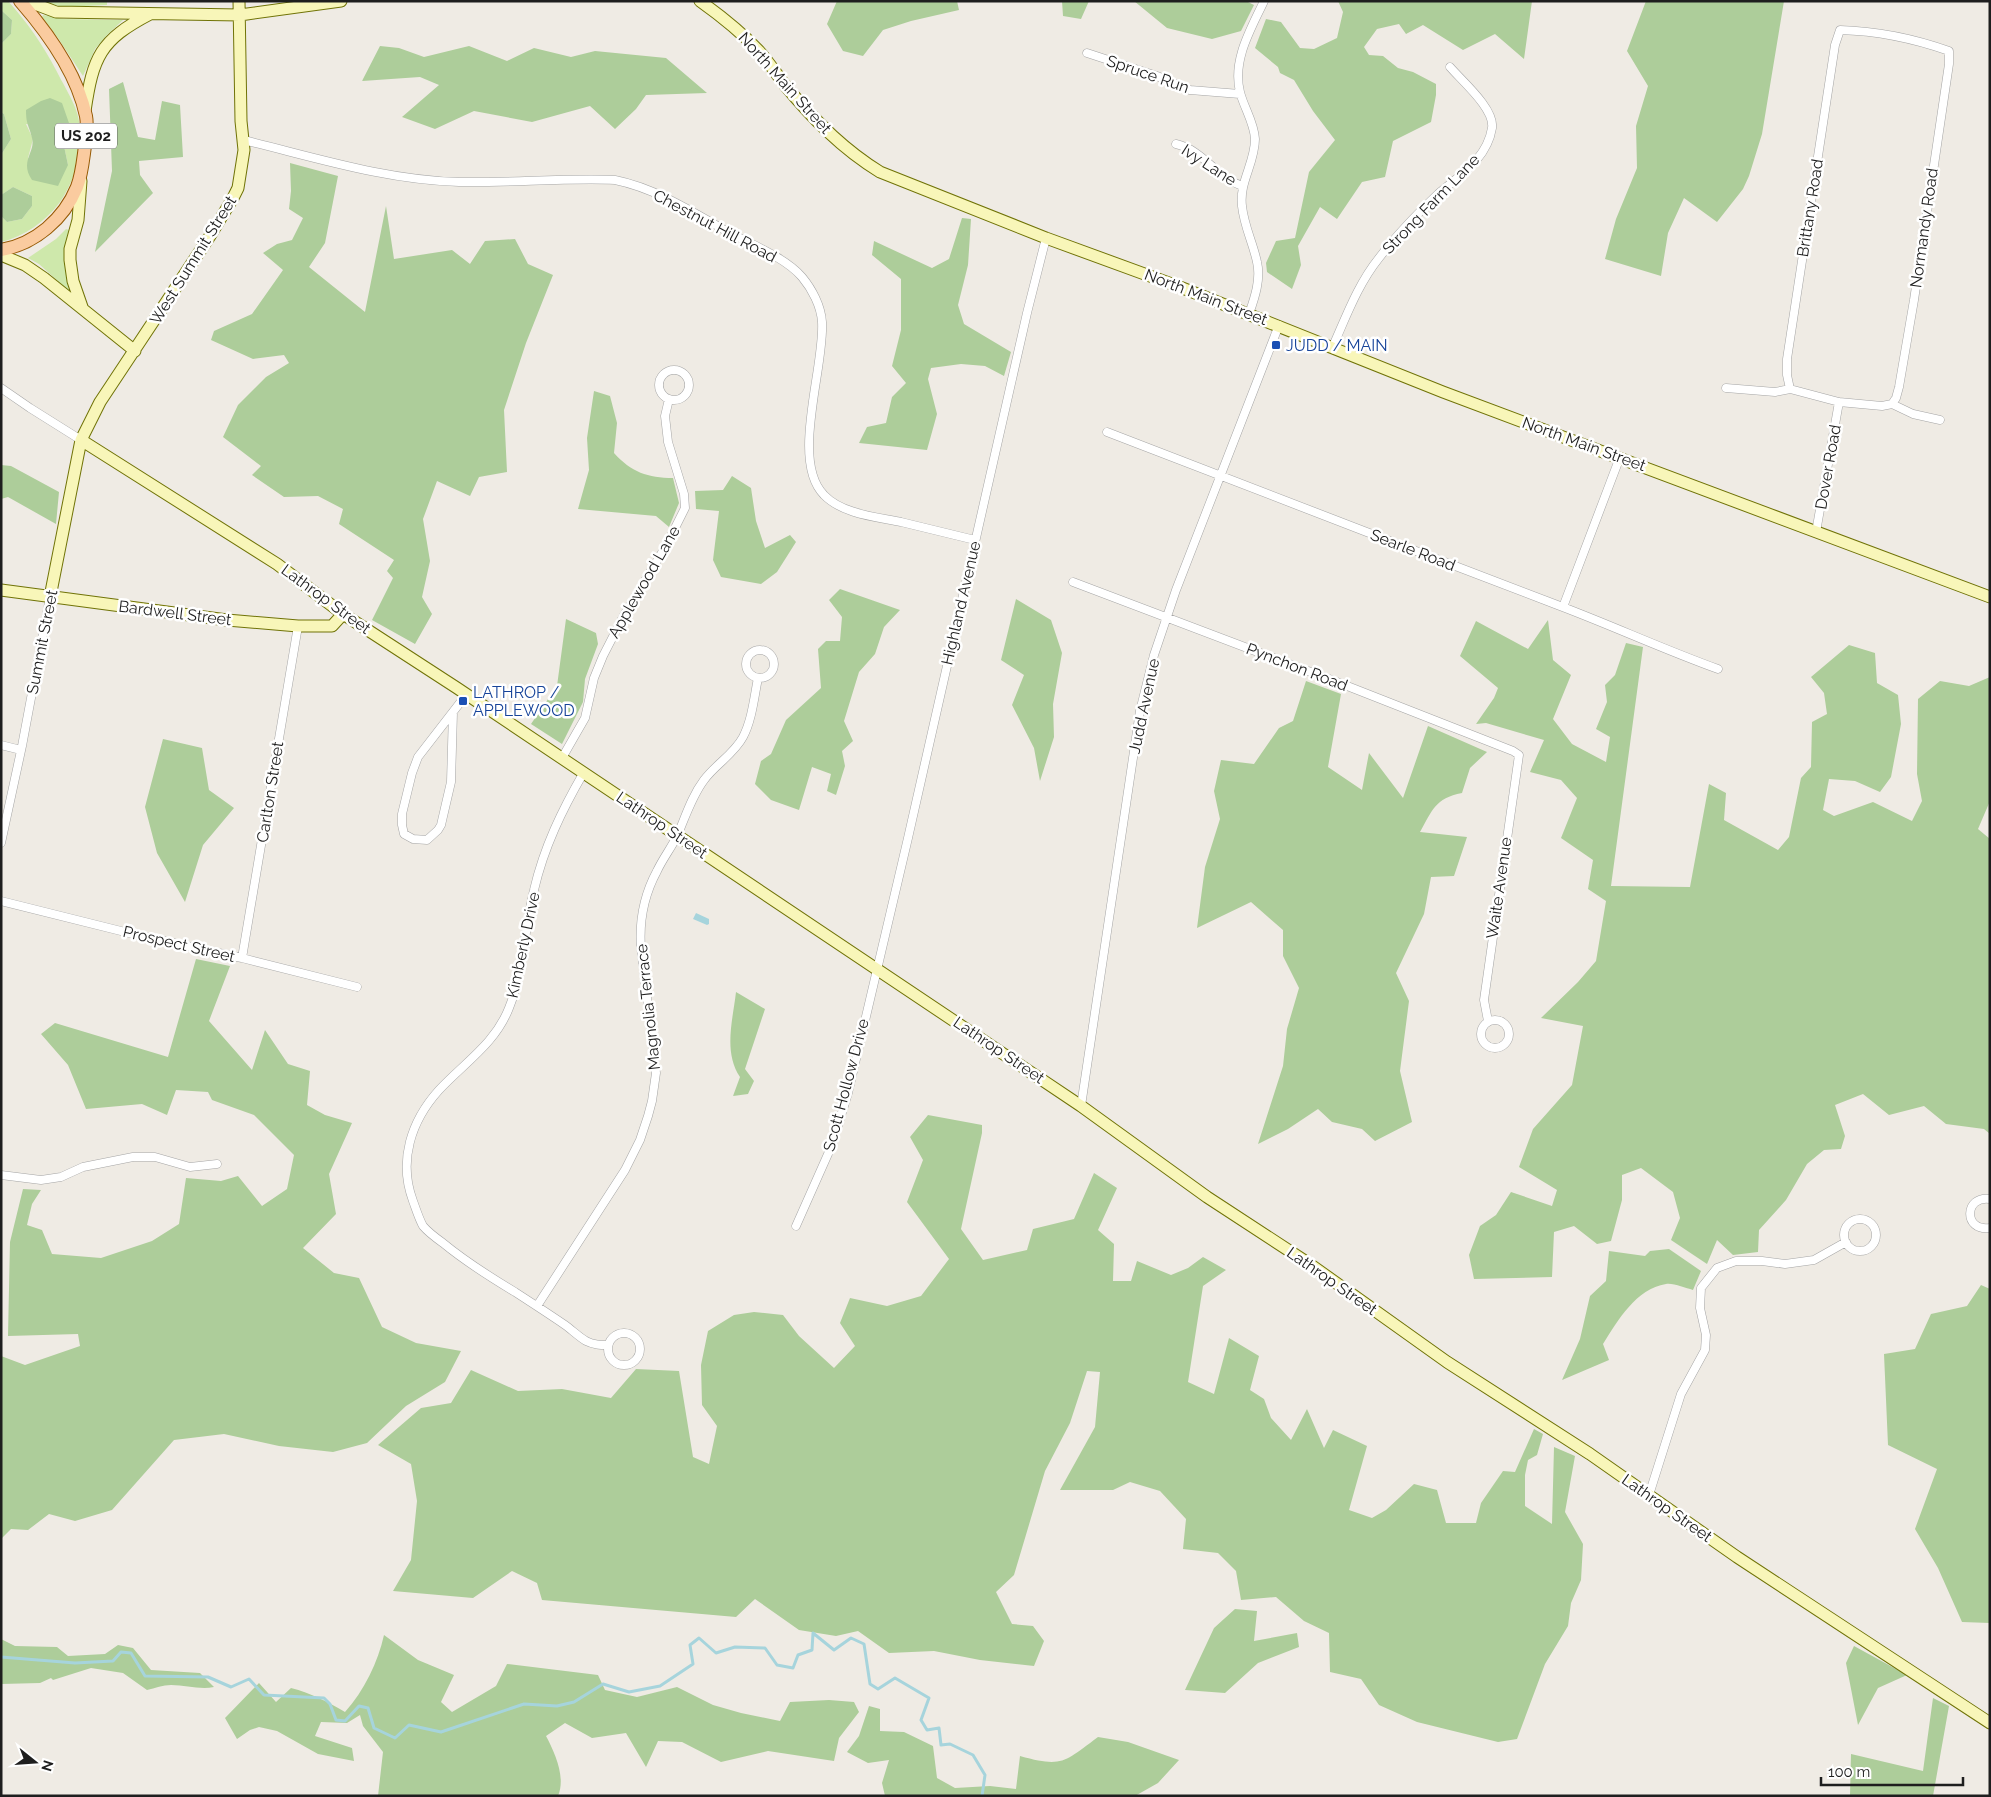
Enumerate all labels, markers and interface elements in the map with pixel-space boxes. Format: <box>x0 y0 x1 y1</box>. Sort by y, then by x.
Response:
street label: North Main Street <box>734 28 836 138</box>
street label: Spruce Run <box>1104 51 1192 97</box>
road number: US 202 <box>55 124 117 148</box>
street label: Ivy Lane <box>1178 140 1240 190</box>
street label: Strong Farm Lane <box>1379 150 1483 258</box>
street label: Brittany Road <box>1793 158 1827 258</box>
street label: Normandy Road <box>1906 167 1942 289</box>
street label: Chestnut Hill Road <box>650 185 780 267</box>
street label: West Summit Street <box>146 192 241 328</box>
street label: North Main Street <box>1142 265 1271 329</box>
place label: JUDD / MAIN <box>1286 336 1388 355</box>
marker: JUDD / MAIN <box>1270 339 1282 351</box>
street label: North Main Street <box>1520 413 1649 475</box>
street label: Dover Road <box>1811 423 1845 511</box>
street label: Applewood Lane <box>604 522 684 642</box>
street label: Searle Road <box>1368 525 1458 575</box>
street label: Highland Avenue <box>938 539 984 667</box>
street label: Lathrop Street <box>278 560 375 638</box>
street label: Summit Street <box>23 588 62 696</box>
street label: Bardwell Street <box>118 597 233 629</box>
street label: Pynchon Road <box>1243 639 1351 695</box>
street label: Judd Avenue <box>1125 657 1163 755</box>
place label: LATHROP / APPLEWOOD <box>473 683 575 720</box>
marker: LATHROP / APPLEWOOD <box>457 695 469 707</box>
street label: Carlton Street <box>253 739 287 844</box>
street label: Lathrop Street <box>613 788 712 863</box>
street label: Waite Avenue <box>1482 836 1516 940</box>
street label: Kimberly Drive <box>502 890 544 1000</box>
street label: Prospect Street <box>121 922 237 966</box>
street label: Magnolia Terrace <box>632 943 664 1071</box>
street label: Lathrop Street <box>950 1013 1049 1088</box>
street label: Scott Hollow Drive <box>819 1017 873 1153</box>
street label: Lathrop Street <box>1283 1243 1381 1320</box>
street label: Lathrop Street <box>1618 1470 1716 1547</box>
north arrow <box>10 1737 60 1787</box>
scale bar <box>1821 1754 1964 1786</box>
text: N <box>38 1758 57 1773</box>
text: 100 m <box>1828 1763 1870 1781</box>

